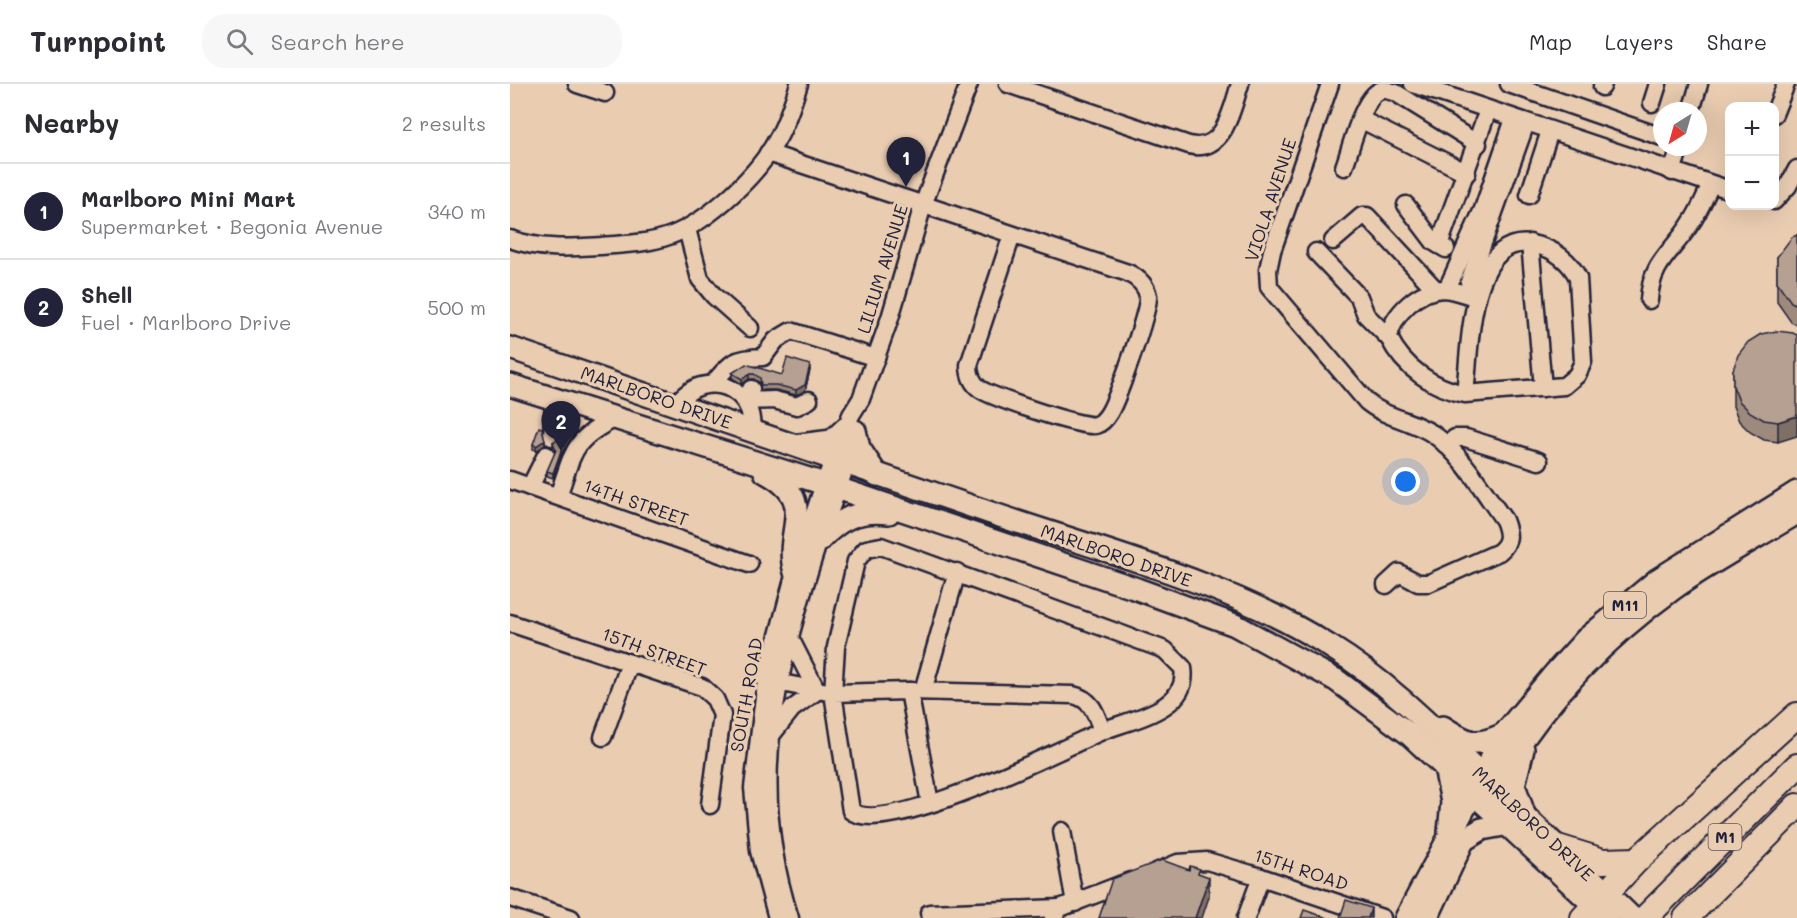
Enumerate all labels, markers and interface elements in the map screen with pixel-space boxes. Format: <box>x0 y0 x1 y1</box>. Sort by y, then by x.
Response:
search box <box>202 14 622 68</box>
text: Turnpoint <box>30 23 166 59</box>
icon: search <box>223 25 256 58</box>
text: Search here <box>271 27 405 56</box>
text: Map <box>1529 28 1572 55</box>
text: Layers <box>1605 28 1674 55</box>
text: Share <box>1707 28 1767 55</box>
north arrow <box>1653 102 1707 156</box>
map controls <box>1725 102 1779 210</box>
button: + <box>1725 102 1779 156</box>
text: Nearby <box>24 106 119 140</box>
text: 2 results <box>402 110 486 136</box>
street label: VIOLA AVENUE <box>1239 135 1301 265</box>
pin: 1 <box>886 138 926 187</box>
button: − <box>1725 156 1779 210</box>
text: Marlboro Mini Mart <box>81 184 296 213</box>
text: 1 <box>39 198 48 224</box>
text: 340 m <box>428 198 486 224</box>
street label: LILIUM AVENUE <box>851 201 913 336</box>
text: Supermarket · Begonia Avenue <box>81 213 383 239</box>
text: Shell <box>81 280 133 309</box>
text: 2 <box>38 294 49 320</box>
text: 500 m <box>427 294 486 320</box>
text: Fuel · Marlboro Drive <box>81 309 291 335</box>
street label: MARLBORO DRIVE <box>577 360 735 434</box>
pin: 2 <box>542 402 580 451</box>
your location <box>1391 467 1420 496</box>
street label: 14TH STREET <box>581 473 692 531</box>
street label: MARLBORO DRIVE <box>1037 518 1195 592</box>
road number: M11 <box>1604 592 1646 618</box>
street label: 15TH STREET <box>599 621 710 681</box>
street label: SOUTH ROAD <box>724 636 768 754</box>
street label: MARLBORO DRIVE <box>1468 760 1600 886</box>
road number: M1 <box>1708 824 1742 850</box>
street label: 15TH ROAD <box>1251 843 1352 896</box>

